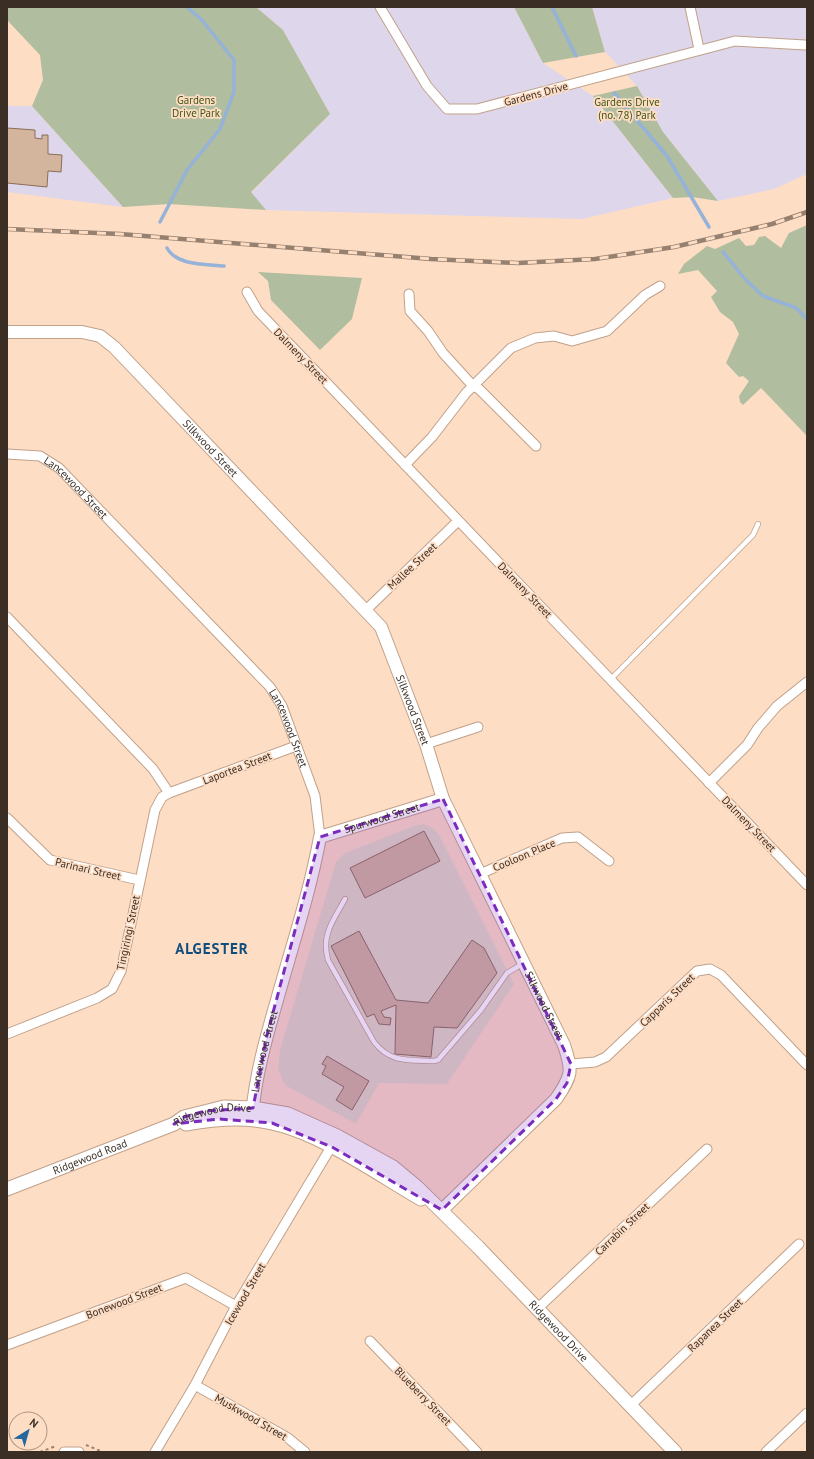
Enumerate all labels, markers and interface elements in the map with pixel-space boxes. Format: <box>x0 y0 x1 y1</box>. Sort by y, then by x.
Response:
street label: Gardens Drive <box>502 79 570 109</box>
park label: Gardens Drive Park <box>172 93 221 120</box>
park label: Gardens Drive (no. 78) Park <box>594 95 660 122</box>
street label: Dalmeny Street <box>271 325 331 387</box>
street label: Silkwood Street <box>180 417 241 480</box>
street label: Lancewood Street <box>41 453 111 522</box>
street label: Mallee Street <box>384 539 440 592</box>
street label: Dalmeny Street <box>495 559 555 621</box>
street label: Silkwood Street <box>393 673 433 747</box>
street label: Lancewood Street <box>266 686 311 770</box>
street label: Laportea Street <box>201 748 274 788</box>
street label: Dalmeny Street <box>719 793 779 855</box>
street label: Spurwood Street <box>342 800 421 836</box>
street label: Cooloon Place <box>491 835 558 874</box>
street label: Parinari Street <box>54 855 123 883</box>
street label: Tingiringi Street <box>113 894 143 972</box>
district label: ALGESTER <box>175 939 249 958</box>
street label: Silkwood Street <box>522 969 567 1042</box>
street label: Capparis Street <box>637 970 698 1030</box>
street label: Lancewood Street <box>248 1008 281 1093</box>
street label: Ridgewood Drive <box>171 1100 252 1129</box>
street label: Ridgewood Road <box>51 1136 129 1178</box>
street label: Carrabin Street <box>592 1199 652 1258</box>
street label: Icewood Street <box>221 1260 269 1328</box>
street label: Bonewood Street <box>84 1280 164 1322</box>
street label: Rapanea Street <box>684 1295 746 1355</box>
street label: Ridgewood Drive <box>526 1297 592 1365</box>
street label: Blueberry Street <box>392 1364 455 1428</box>
street label: Muskwood Street <box>212 1391 290 1444</box>
north arrow <box>8 1411 48 1451</box>
text: N <box>27 1415 41 1431</box>

